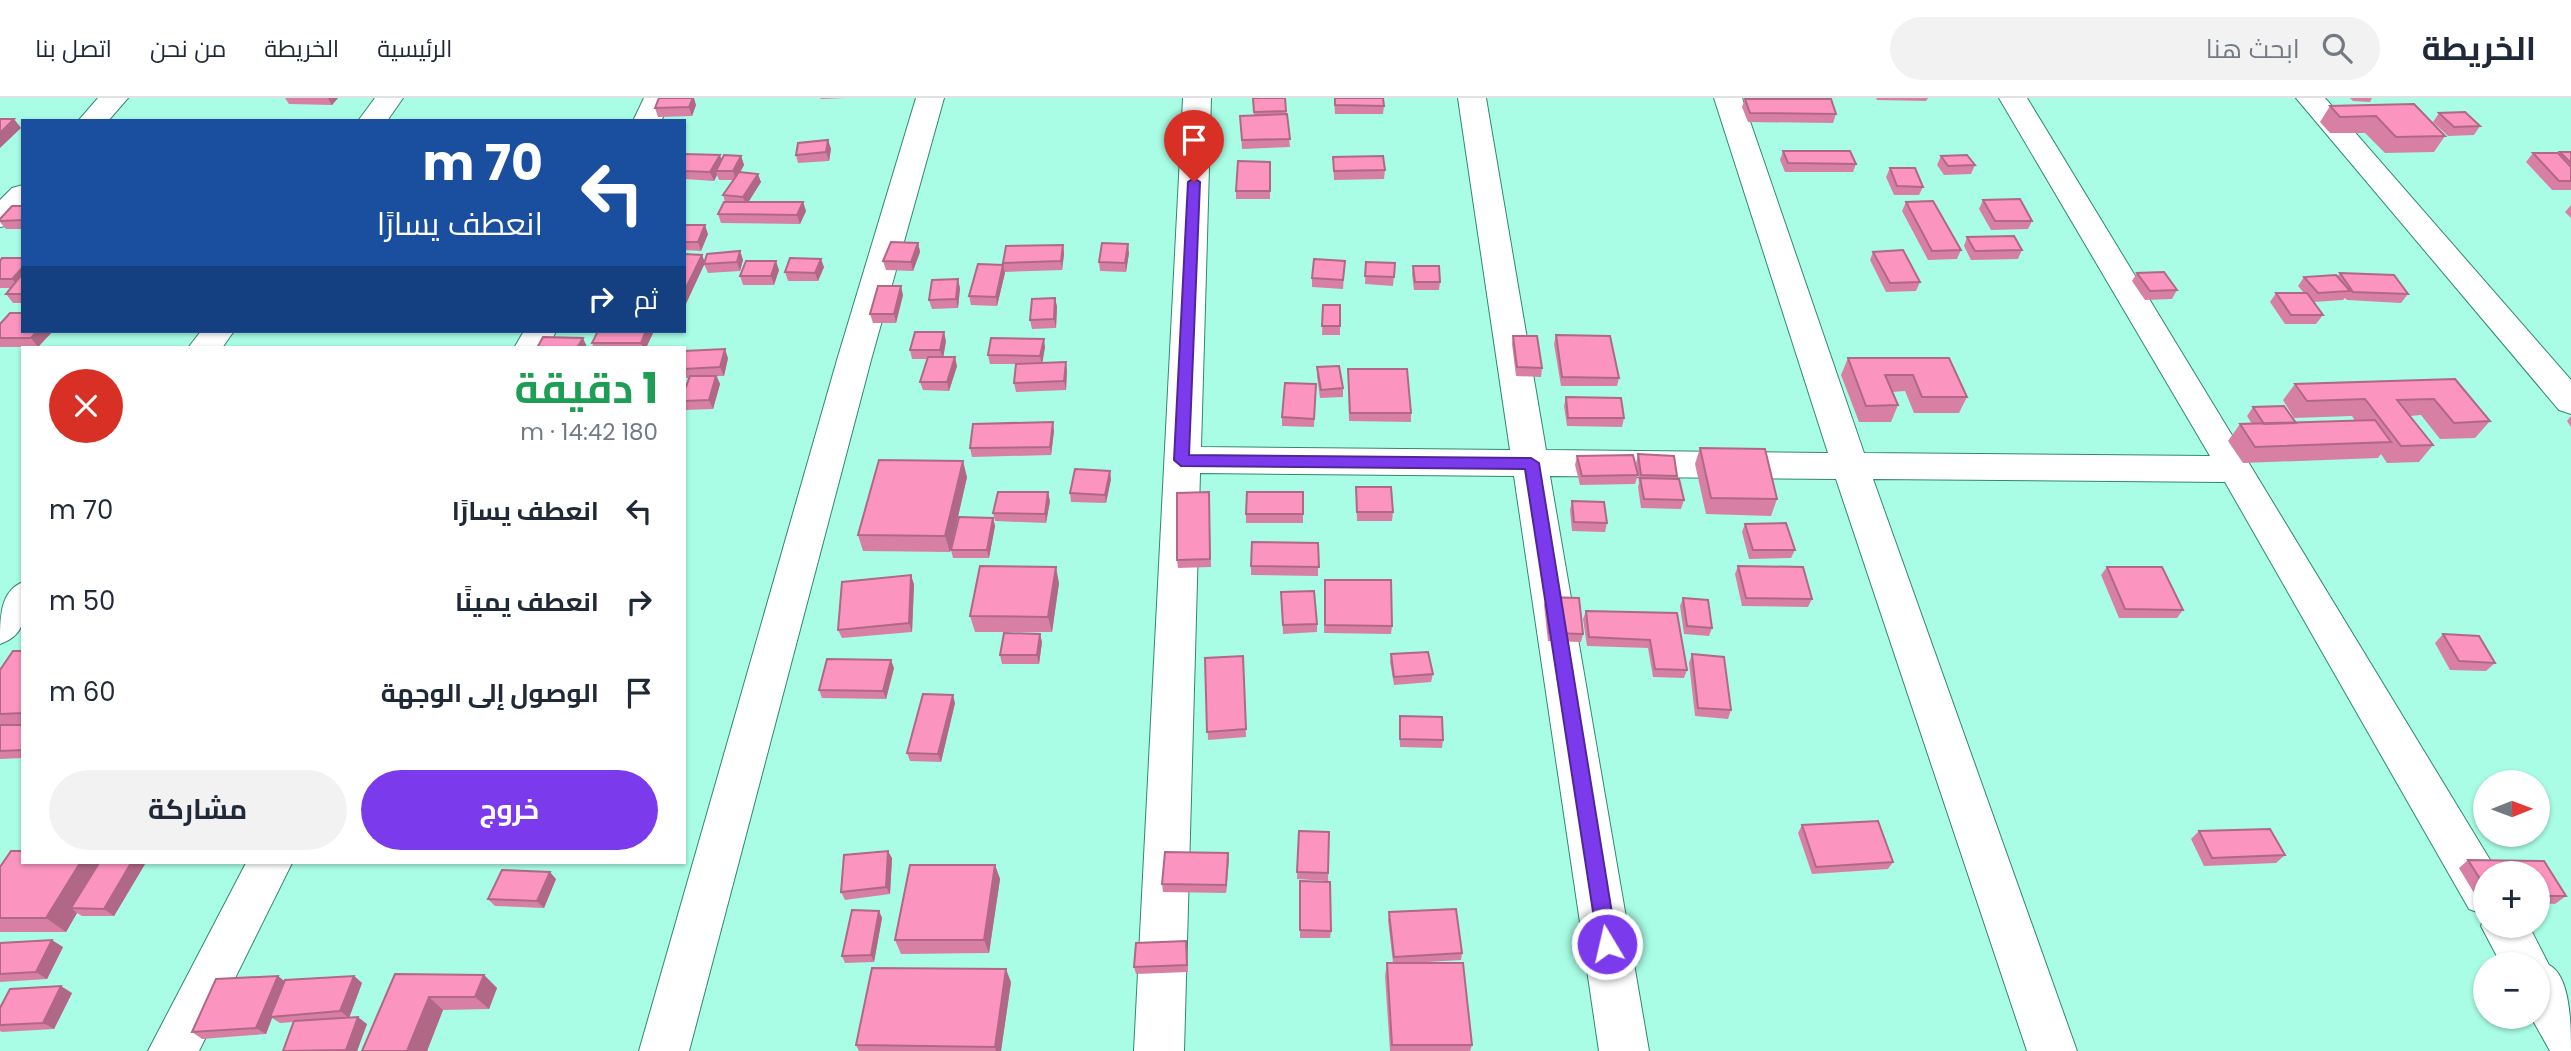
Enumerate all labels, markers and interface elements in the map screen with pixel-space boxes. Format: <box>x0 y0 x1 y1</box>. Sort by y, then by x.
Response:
search box <box>1890 17 2380 80</box>
text: الخريطة <box>2422 25 2536 72</box>
icon: search <box>2318 29 2356 67</box>
text: ابحث هنا <box>2206 31 2300 67</box>
text: اتصل بنا <box>35 32 112 65</box>
text: من نحن <box>150 32 226 65</box>
text: الخريطة <box>264 32 339 65</box>
text: الرئيسية <box>377 32 453 65</box>
pin <box>1164 110 1224 182</box>
icon: arrive <box>1175 121 1213 159</box>
text: 70 m <box>423 129 543 197</box>
icon: left <box>567 147 658 238</box>
text: انعطف يسارًا <box>377 201 543 246</box>
icon: right <box>582 280 620 318</box>
text: ثم <box>634 282 658 318</box>
text: 1 دقيقة <box>515 359 658 418</box>
button: close <box>49 369 123 443</box>
text: 180 m · 14:42 <box>520 416 658 448</box>
text: 70 m <box>49 492 113 528</box>
icon: left <box>620 492 658 530</box>
text: انعطف يسارًا <box>452 493 599 529</box>
text: 50 m <box>49 583 115 619</box>
icon: right <box>620 583 658 621</box>
text: انعطف يمينًا <box>455 584 599 620</box>
text: 60 m <box>49 674 116 710</box>
icon: arrive <box>620 674 658 712</box>
text: الوصول إلى الوجهة <box>381 675 599 711</box>
button: مشاركة <box>49 770 347 850</box>
button: خروج <box>361 770 658 850</box>
north arrow <box>2473 770 2550 847</box>
map controls <box>2473 770 2550 1029</box>
button: + <box>2473 861 2550 938</box>
position arrow <box>1570 907 1644 981</box>
button: − <box>2473 952 2550 1029</box>

